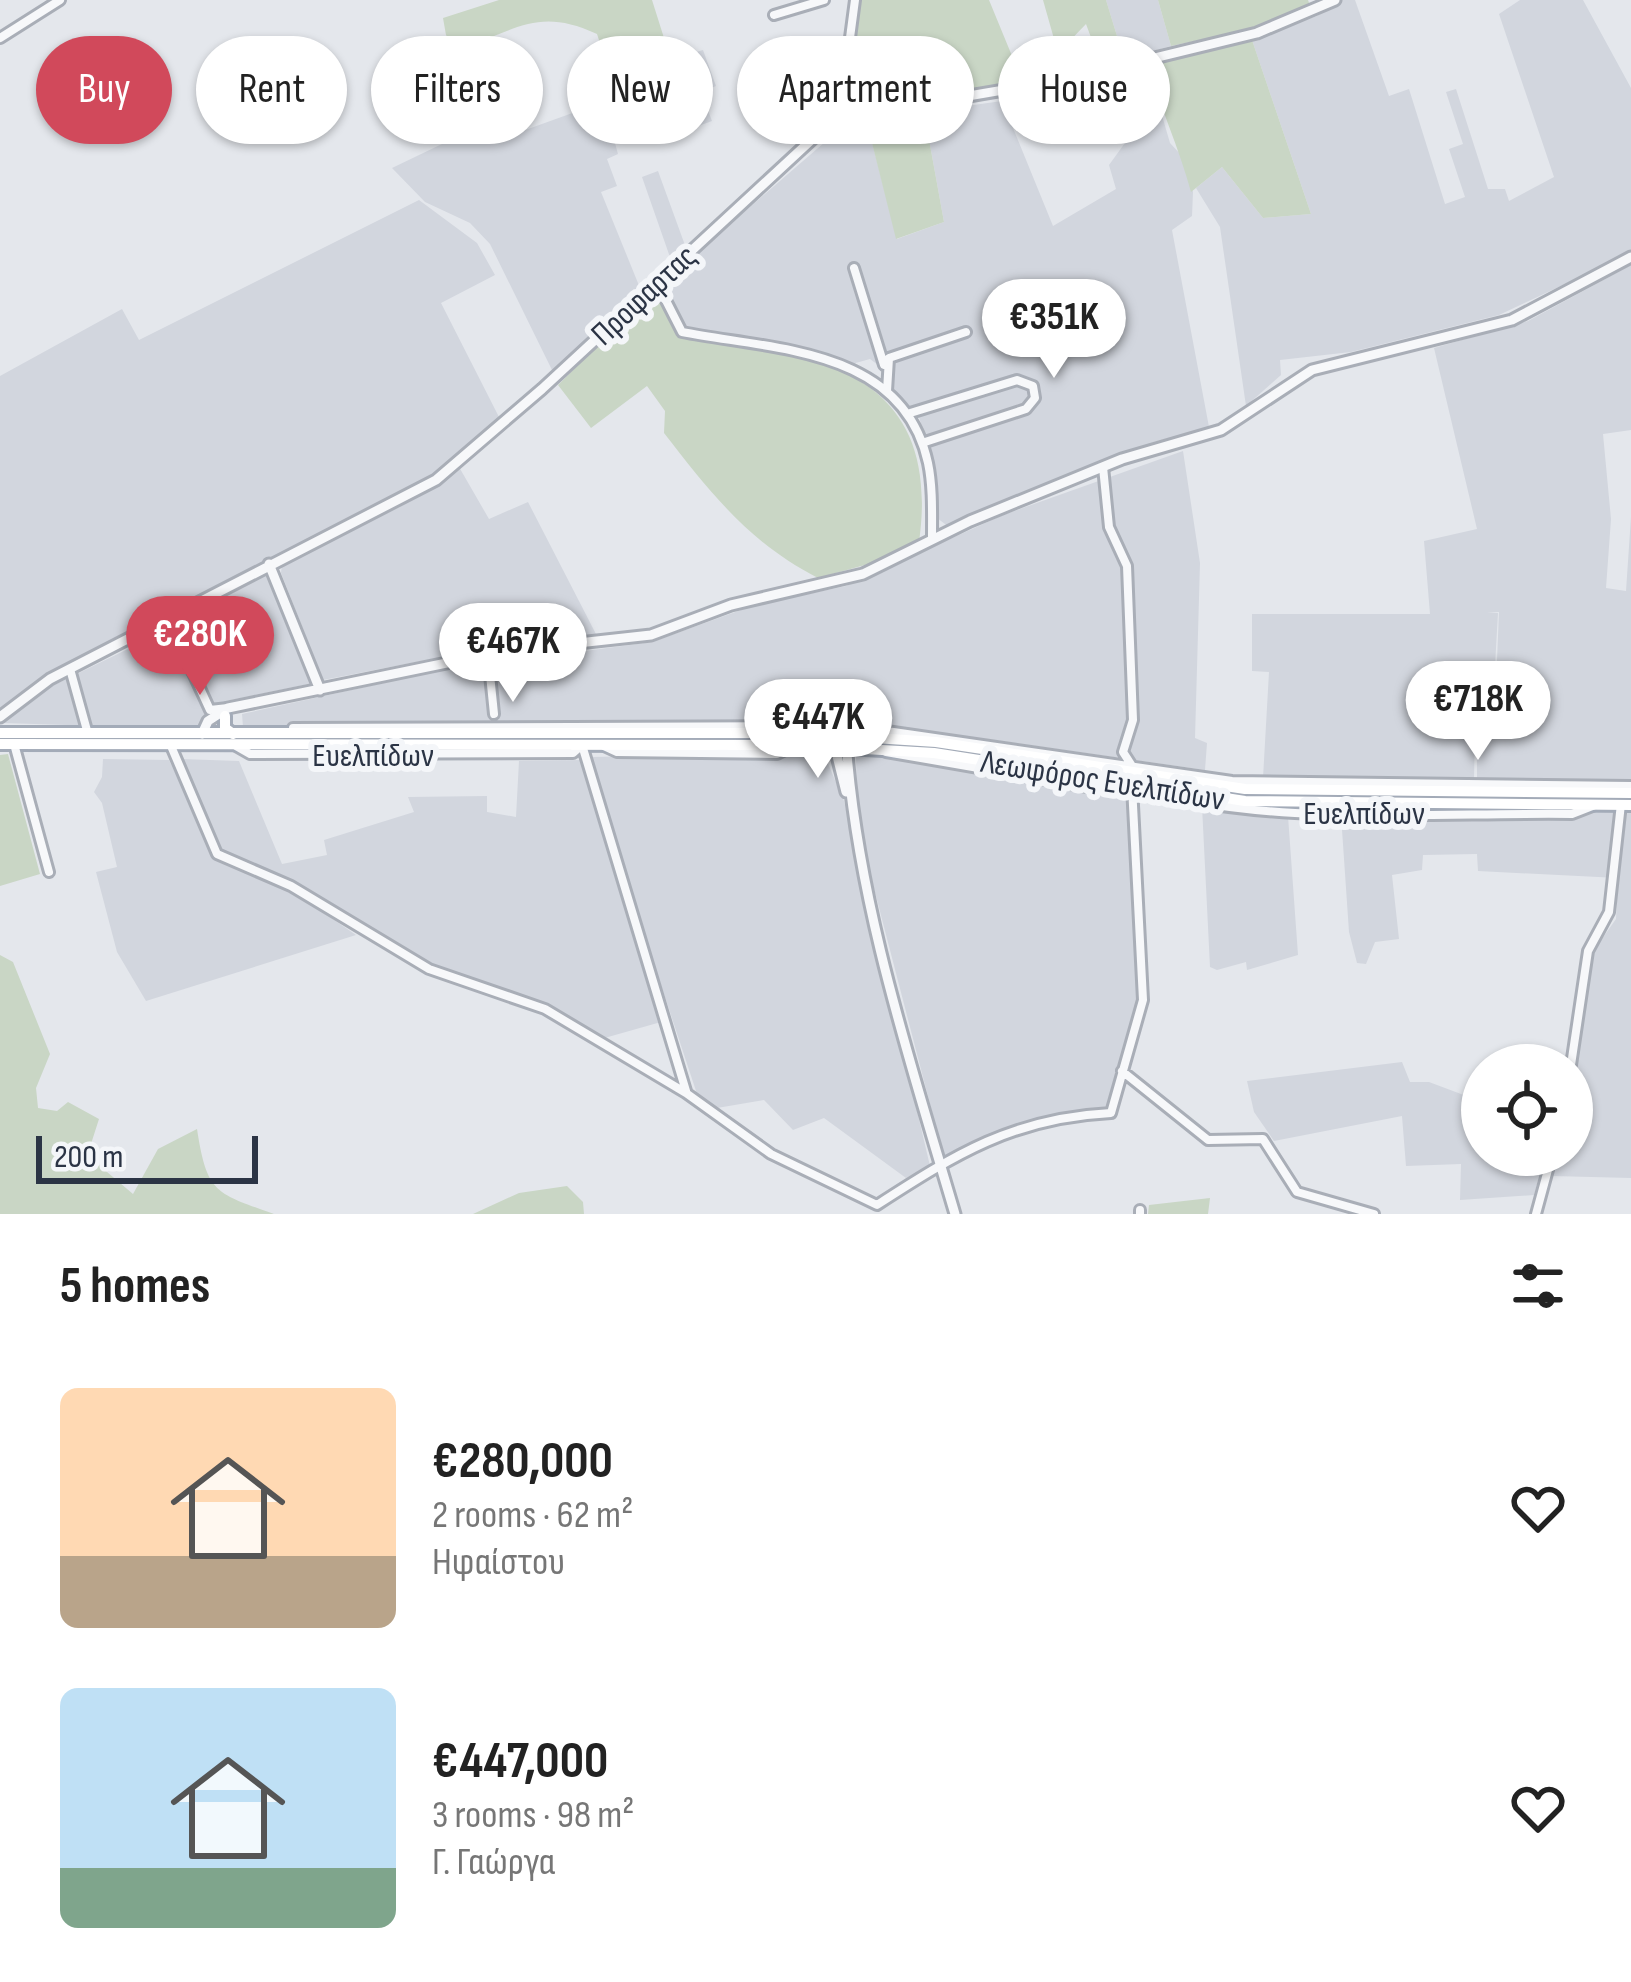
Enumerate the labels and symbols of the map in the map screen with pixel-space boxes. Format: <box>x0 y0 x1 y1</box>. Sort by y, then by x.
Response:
street label: Προφαρτας <box>583 237 705 354</box>
pin: €351K <box>970 279 1138 381</box>
pin: €280K <box>116 596 284 698</box>
pin: €467K <box>429 603 597 705</box>
pin: €718K <box>1394 661 1562 763</box>
pin: €447K <box>734 679 902 781</box>
street label: Ευελπίδων <box>312 736 434 776</box>
street label: Λεωφόρος Ευελπίδων <box>977 742 1227 820</box>
street label: Ευελπίδων <box>1303 794 1425 834</box>
scale bar <box>36 1130 258 1183</box>

